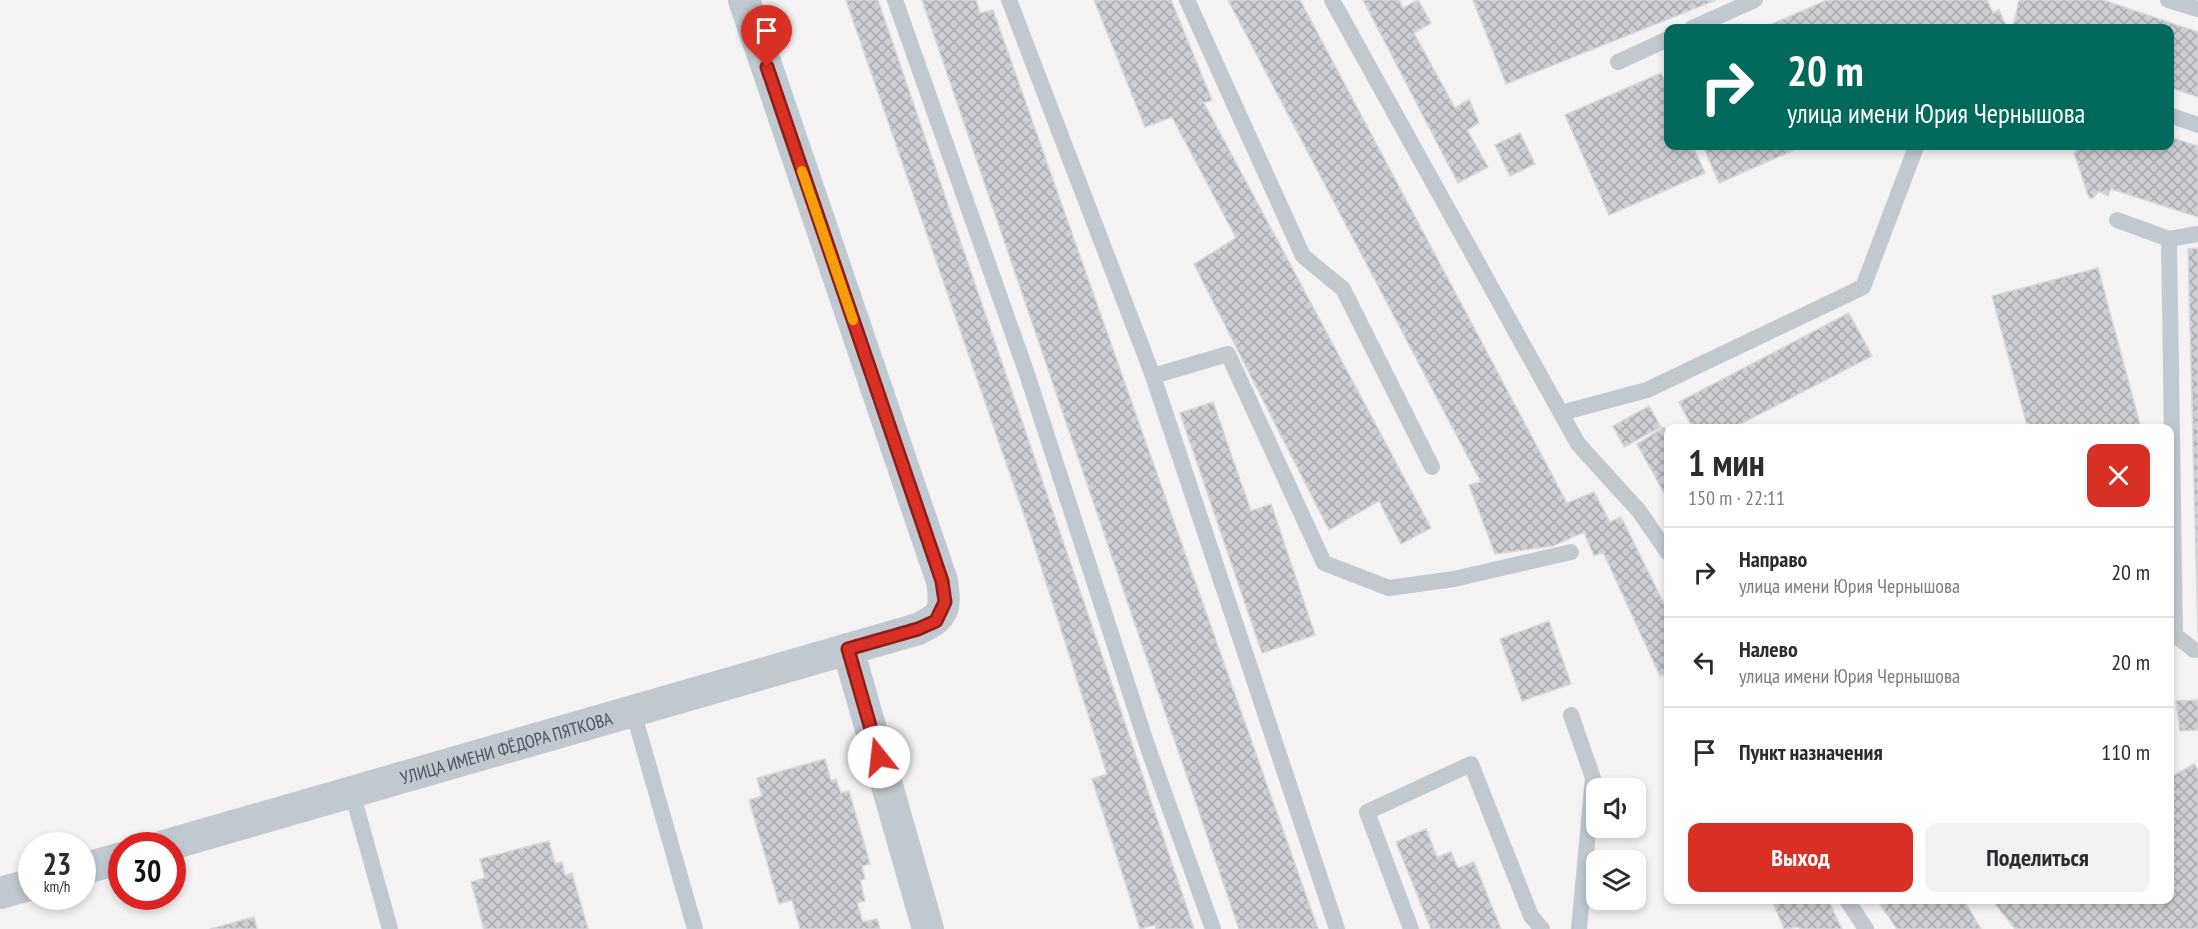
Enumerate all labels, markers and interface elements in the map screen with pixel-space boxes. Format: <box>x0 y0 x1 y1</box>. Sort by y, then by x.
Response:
pin <box>741 5 792 67</box>
icon: arrive <box>750 14 783 47</box>
text: 20 m <box>1787 43 1864 98</box>
icon: right <box>1688 48 1766 126</box>
text: улица имени Юрия Чернышова <box>1787 96 2085 130</box>
text: 1 мин <box>1688 439 1765 486</box>
button: close <box>2087 444 2150 507</box>
text: 150 m · 22:11 <box>1688 485 1785 511</box>
text: Направо <box>1739 545 1807 573</box>
icon: right <box>1688 556 1721 589</box>
text: 20 m <box>2111 558 2150 586</box>
text: улица имени Юрия Чернышова <box>1739 573 1960 599</box>
text: Налево <box>1739 635 1798 663</box>
icon: left <box>1688 646 1721 679</box>
text: 20 m <box>2111 648 2150 676</box>
text: улица имени Юрия Чернышова <box>1739 663 1960 689</box>
street label: УЛИЦА ИМЕНИ ФЁДОРА ПЯТКОВА <box>398 706 615 789</box>
position arrow <box>847 725 911 789</box>
icon: arrive <box>1688 736 1721 769</box>
text: Пункт назначения <box>1739 738 1883 766</box>
text: 110 m <box>2101 738 2150 766</box>
map controls <box>1586 778 1646 910</box>
button: sound <box>1586 778 1646 838</box>
button: Выход <box>1688 823 1913 892</box>
button: Поделиться <box>1925 823 2150 892</box>
speed limit sign: 30 <box>108 832 186 910</box>
text: 23 <box>43 844 71 883</box>
button: layers <box>1586 850 1646 910</box>
text: km/h <box>44 877 70 896</box>

